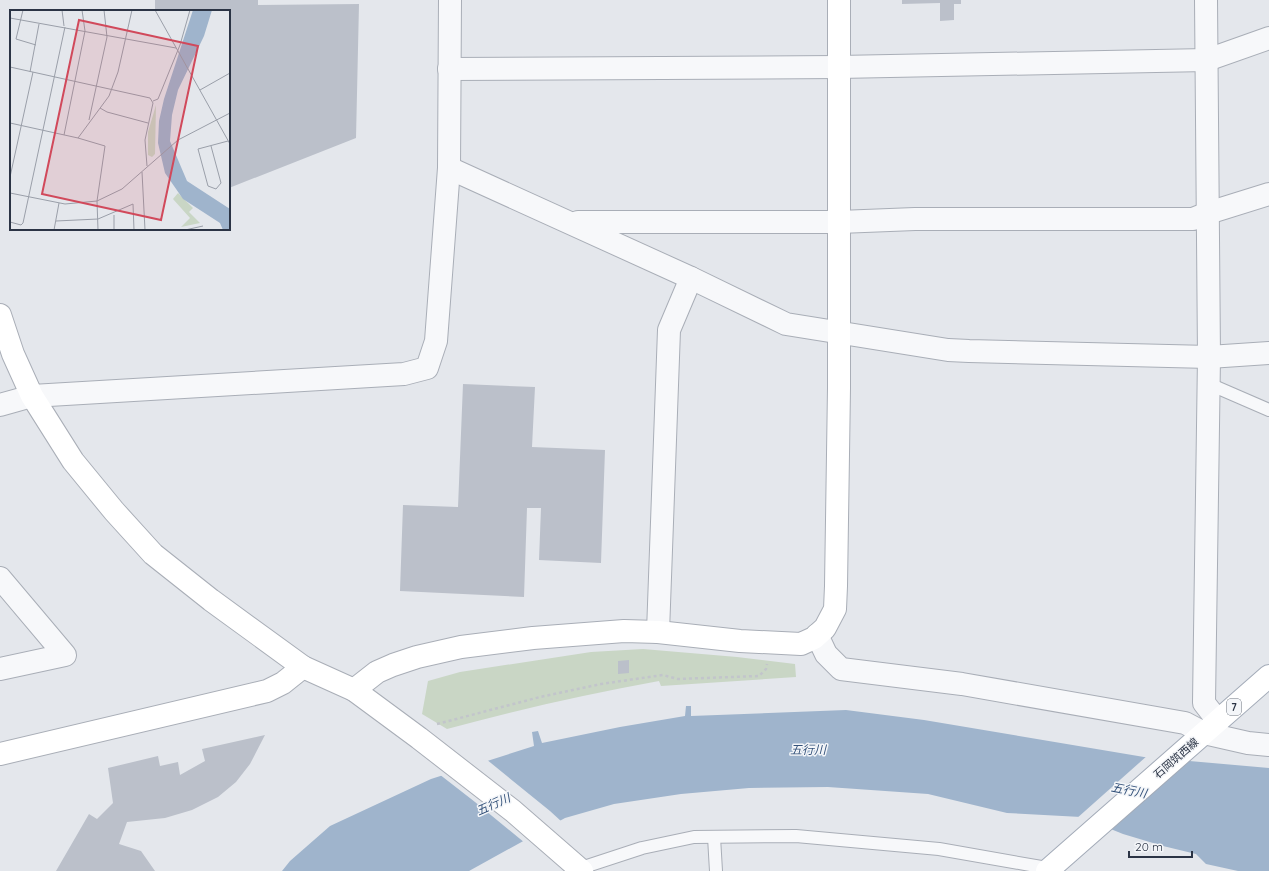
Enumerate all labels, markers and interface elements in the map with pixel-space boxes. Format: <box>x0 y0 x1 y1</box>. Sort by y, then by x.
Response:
inset map <box>10 10 230 230</box>
road number: 7 <box>1227 699 1241 715</box>
street label: 石岡筑西線 <box>1151 735 1201 781</box>
water label: 五行川 <box>790 742 828 757</box>
water label: 五行川 <box>1110 779 1150 801</box>
water label: 五行川 <box>473 789 514 818</box>
scale bar <box>1129 833 1192 859</box>
text: 20 m <box>1135 839 1163 854</box>

